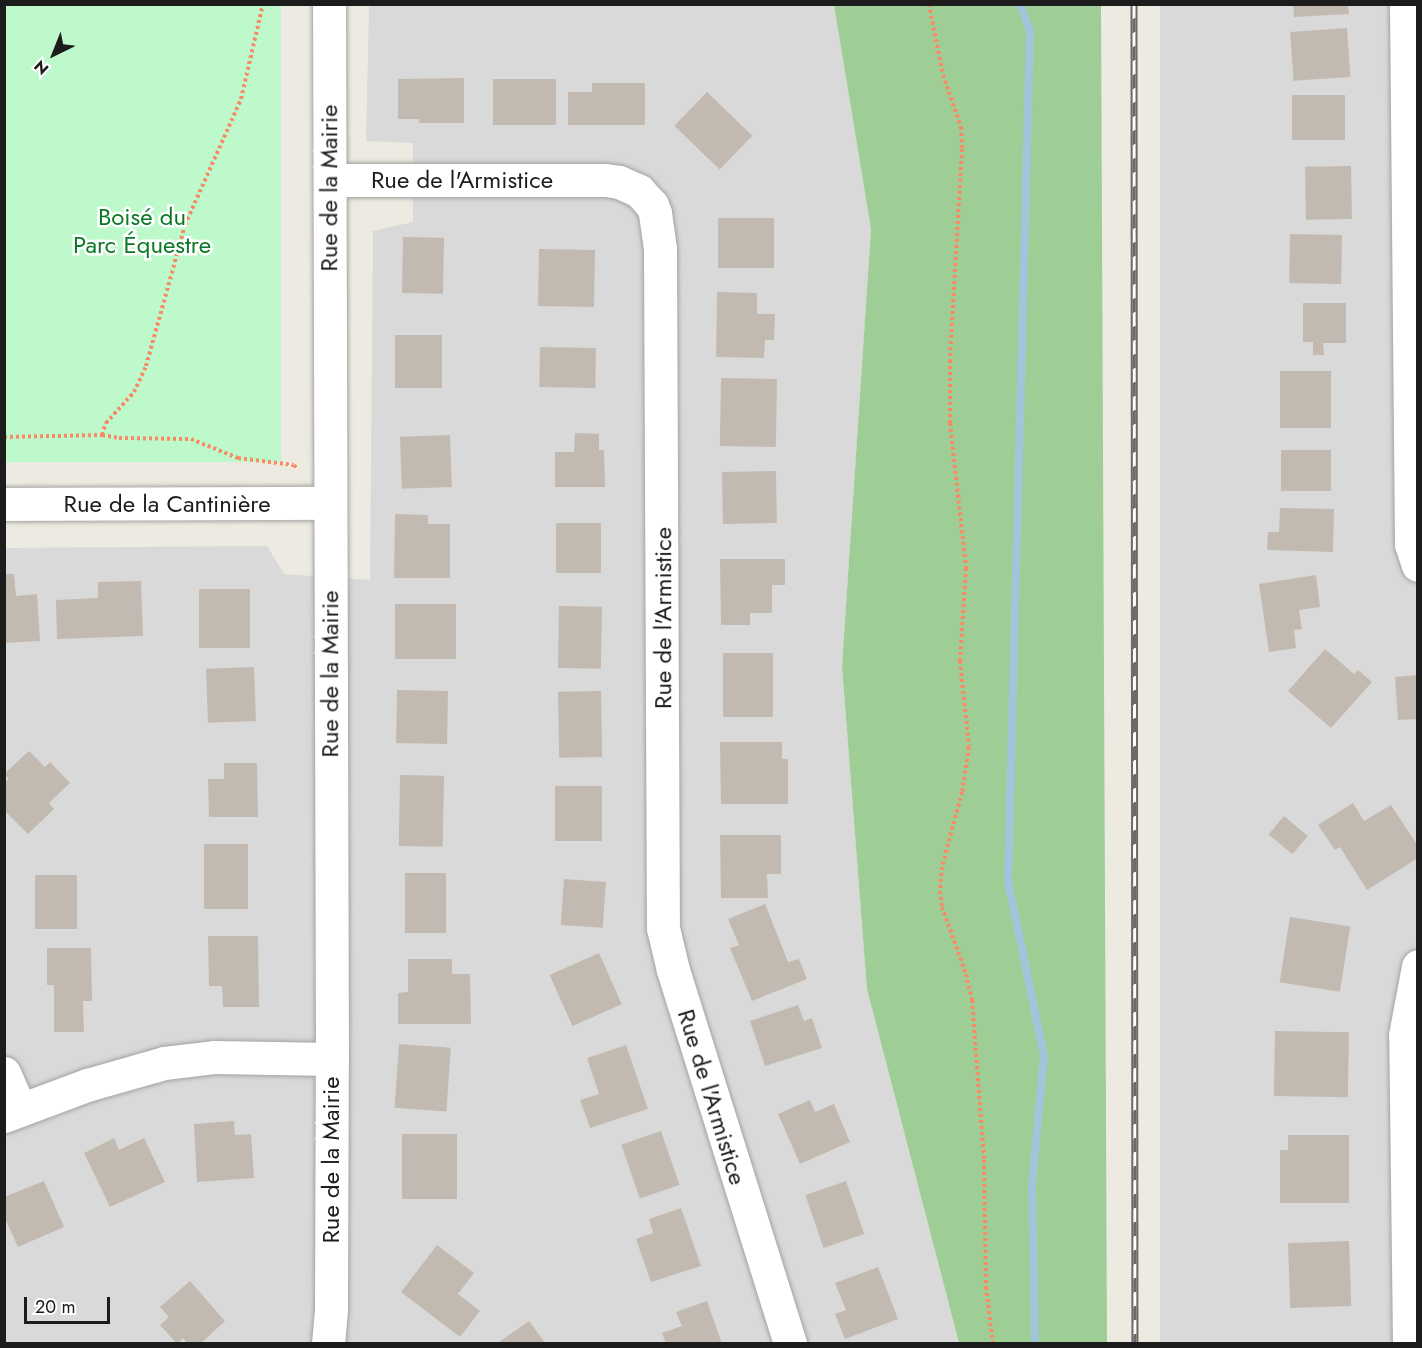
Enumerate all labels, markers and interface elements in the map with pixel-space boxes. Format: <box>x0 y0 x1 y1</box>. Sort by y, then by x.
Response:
north arrow <box>24 24 84 84</box>
text: N <box>29 55 54 80</box>
street label: Rue de la Mairie <box>315 104 343 272</box>
street label: Rue de l'Armistice <box>371 166 553 194</box>
park label: Boisé du Parc Équestre <box>73 203 211 259</box>
street label: Rue de la Cantinière <box>63 490 271 518</box>
street label: Rue de l'Armistice <box>649 527 677 709</box>
street label: Rue de la Mairie <box>316 590 344 758</box>
street label: Rue de l'Armistice <box>672 1006 752 1188</box>
street label: Rue de la Mairie <box>317 1076 345 1244</box>
scale bar <box>27 1285 112 1323</box>
text: 20 m <box>35 1294 75 1320</box>

